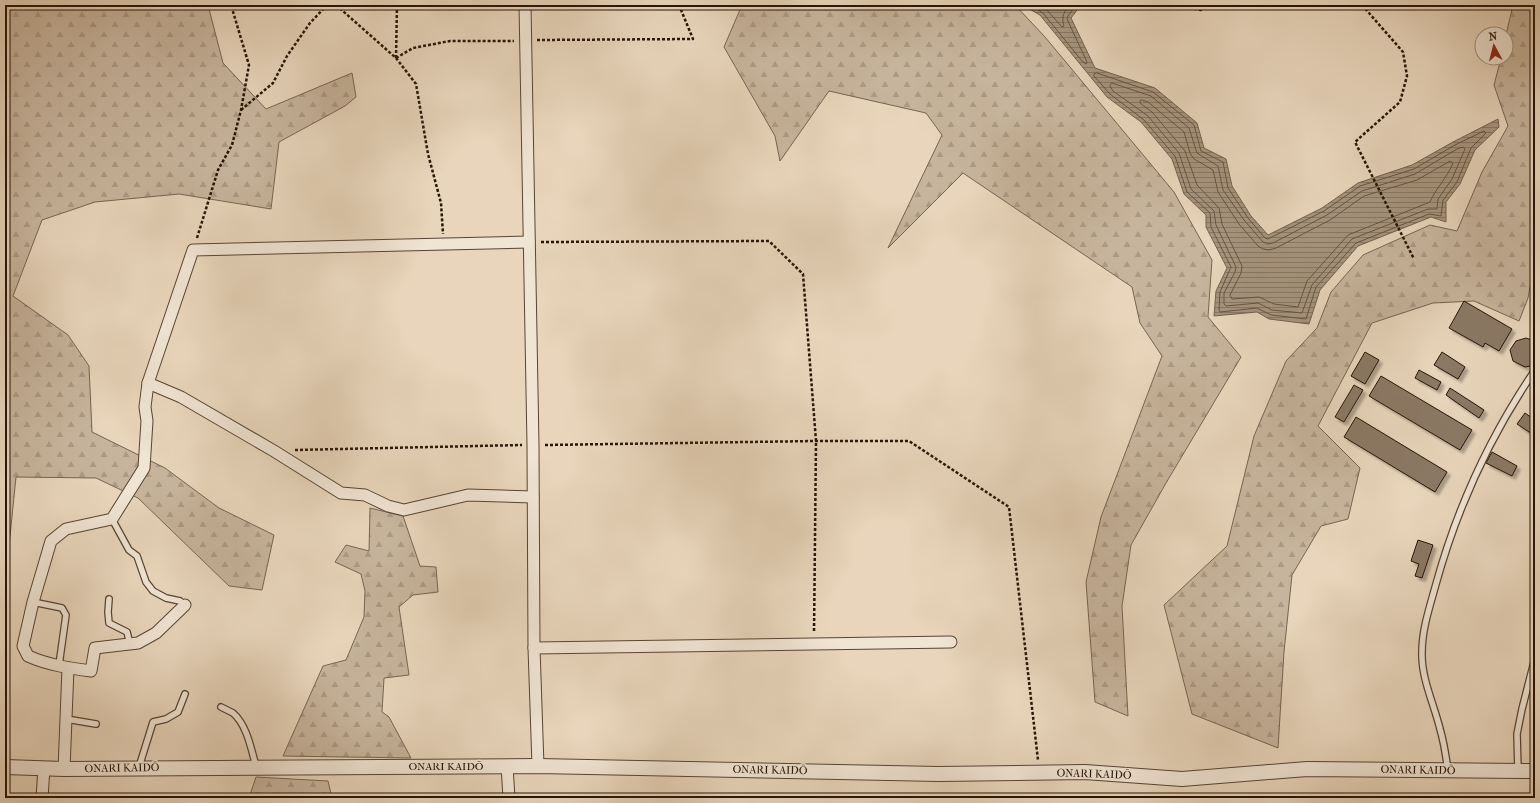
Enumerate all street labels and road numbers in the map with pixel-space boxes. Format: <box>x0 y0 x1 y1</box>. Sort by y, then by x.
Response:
street label: ONARI KAIDŌ <box>409 760 484 773</box>
street label: ONARI KAIDŌ <box>84 761 160 775</box>
street label: ONARI KAIDŌ <box>732 763 808 777</box>
street label: ONARI KAIDŌ <box>1380 763 1456 777</box>
street label: ONARI KAIDŌ <box>1056 766 1132 782</box>

